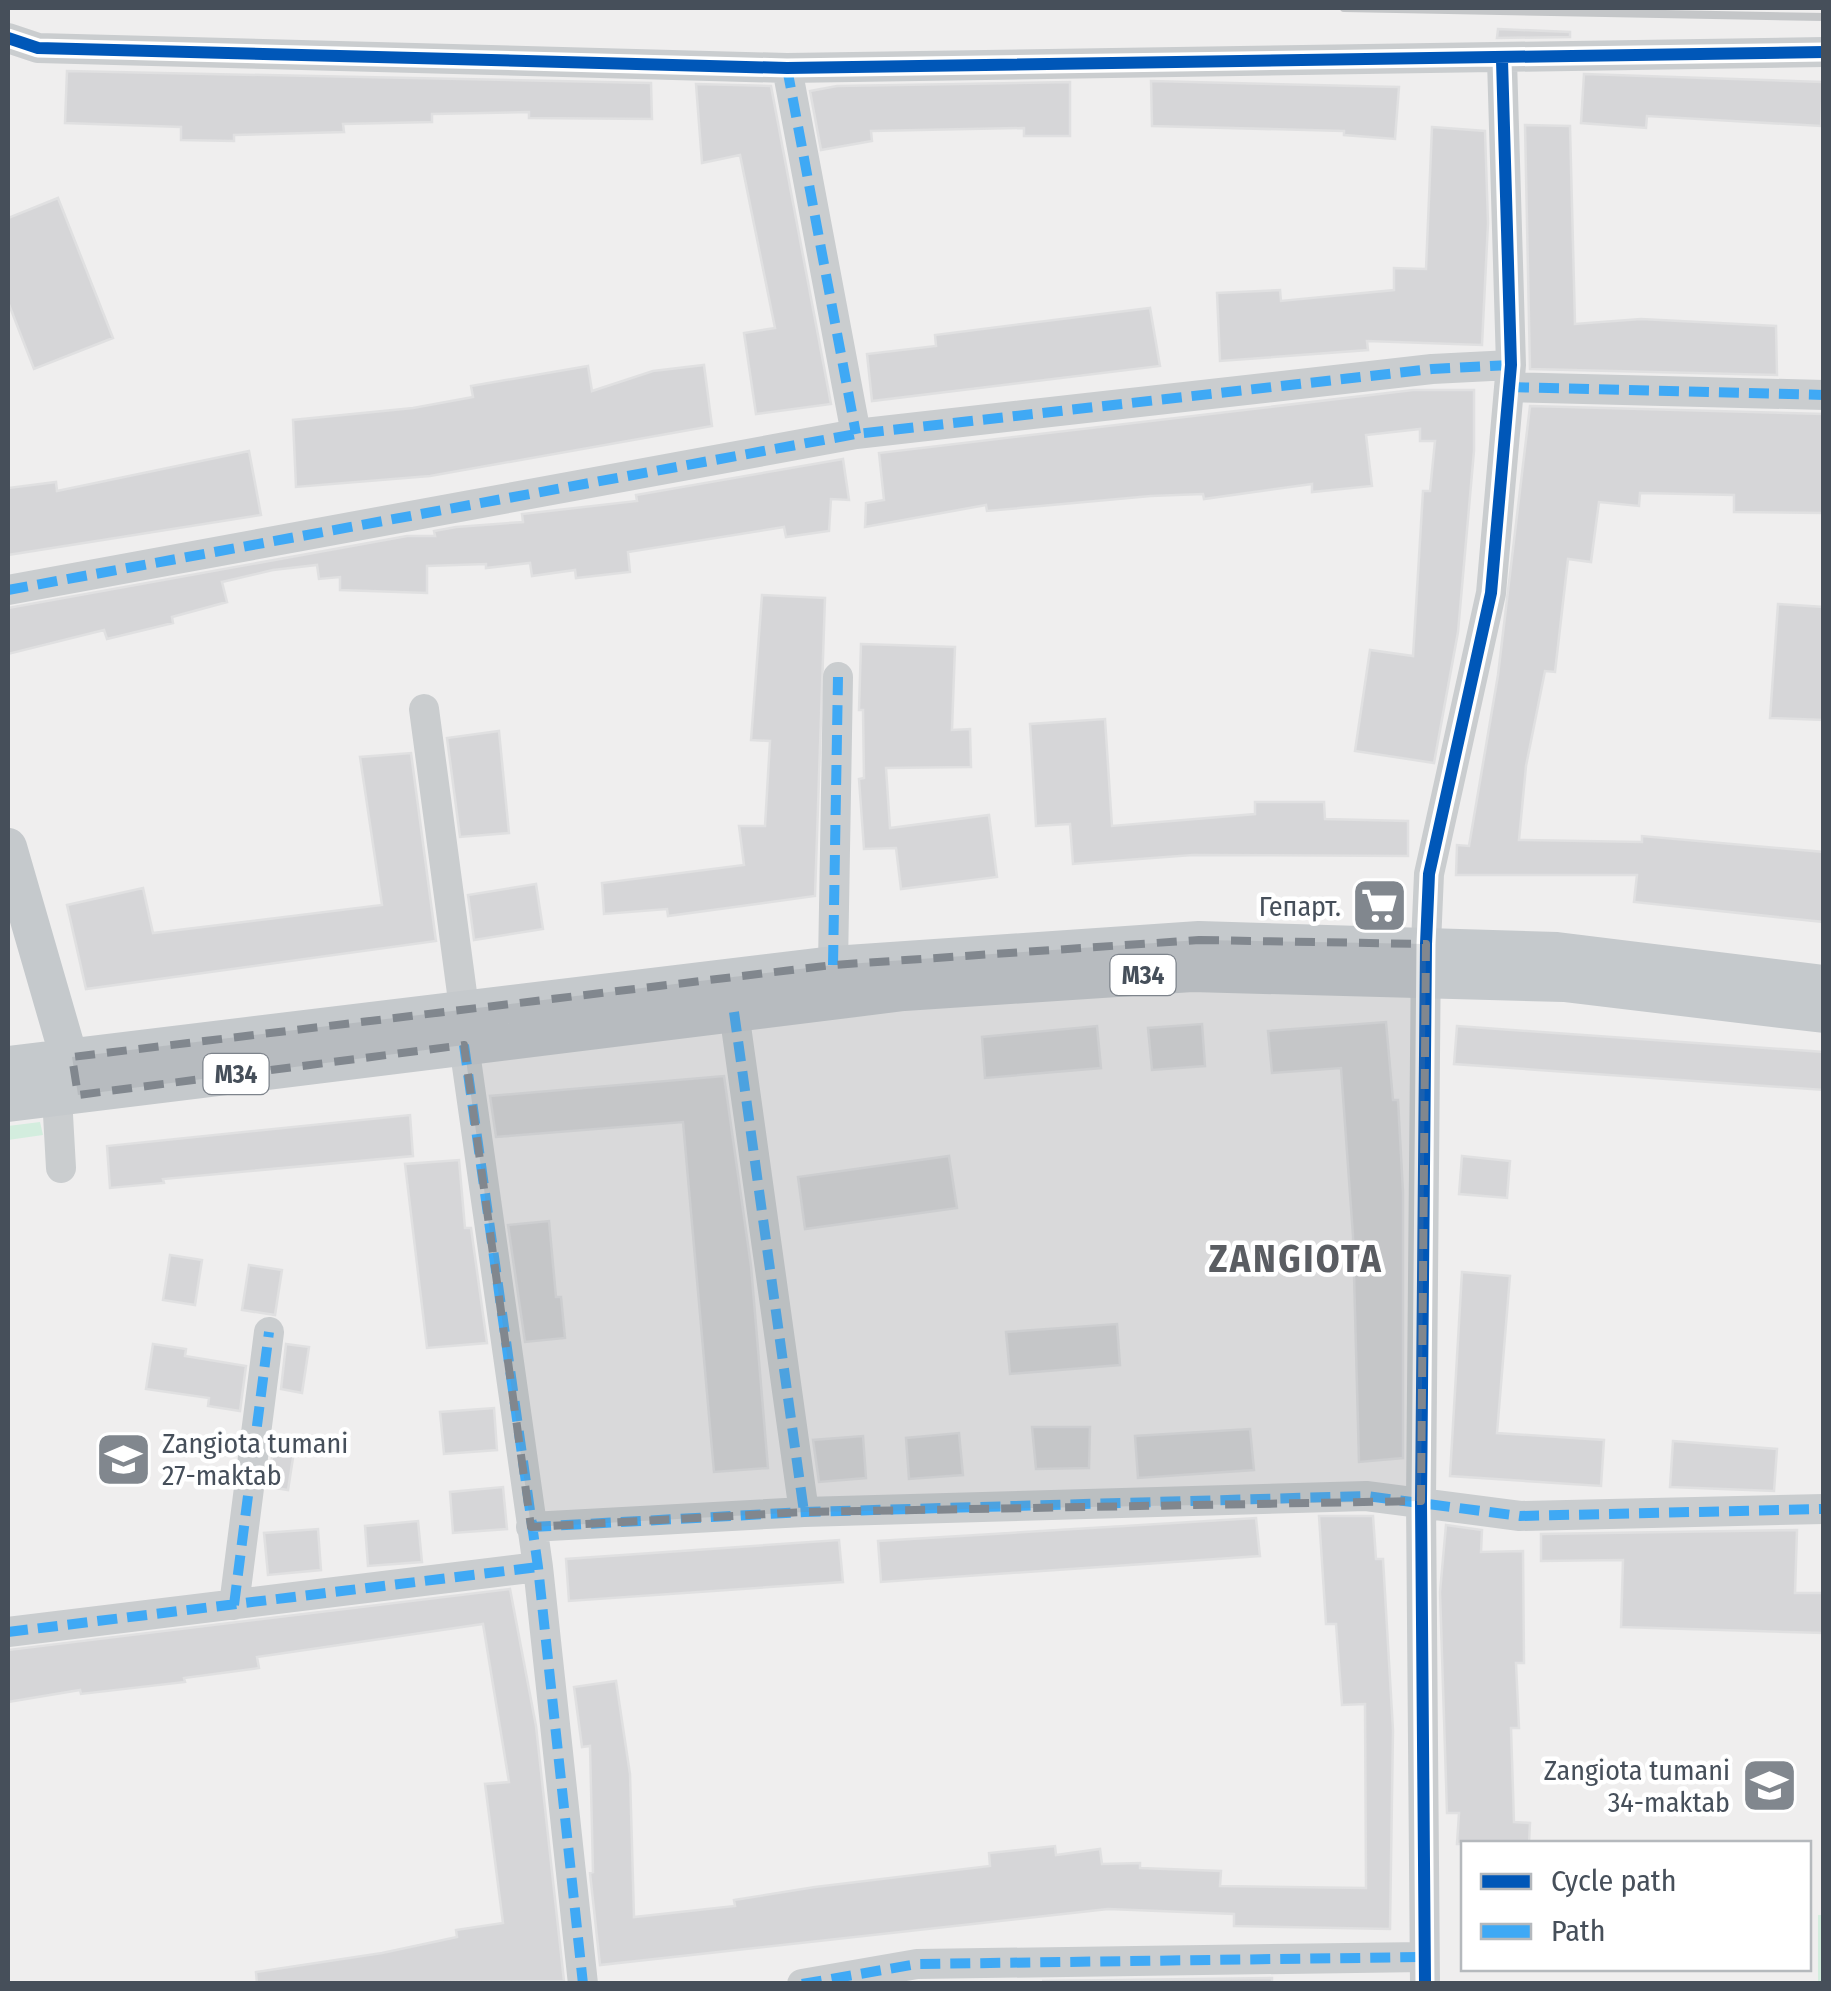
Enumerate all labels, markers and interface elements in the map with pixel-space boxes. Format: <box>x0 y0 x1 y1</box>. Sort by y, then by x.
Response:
supermarket icon: Гепарт. <box>1350 876 1410 936</box>
place label: Гепарт. <box>1259 890 1341 923</box>
road number: M34 <box>1110 955 1176 995</box>
road number: M34 <box>204 1054 268 1094</box>
district label: ZANGIOTA <box>1209 1236 1383 1282</box>
place label: Zangiota tumani 27-maktab <box>162 1427 348 1492</box>
school or university icon: Zangiota tumani 27-maktab <box>93 1429 153 1489</box>
place label: Zangiota tumani 34-maktab <box>1544 1754 1730 1819</box>
school or university icon: Zangiota tumani 34-maktab <box>1739 1756 1799 1816</box>
legend <box>1461 1841 1811 1971</box>
text: Cycle path <box>1551 1863 1677 1899</box>
text: Path <box>1551 1913 1605 1949</box>

